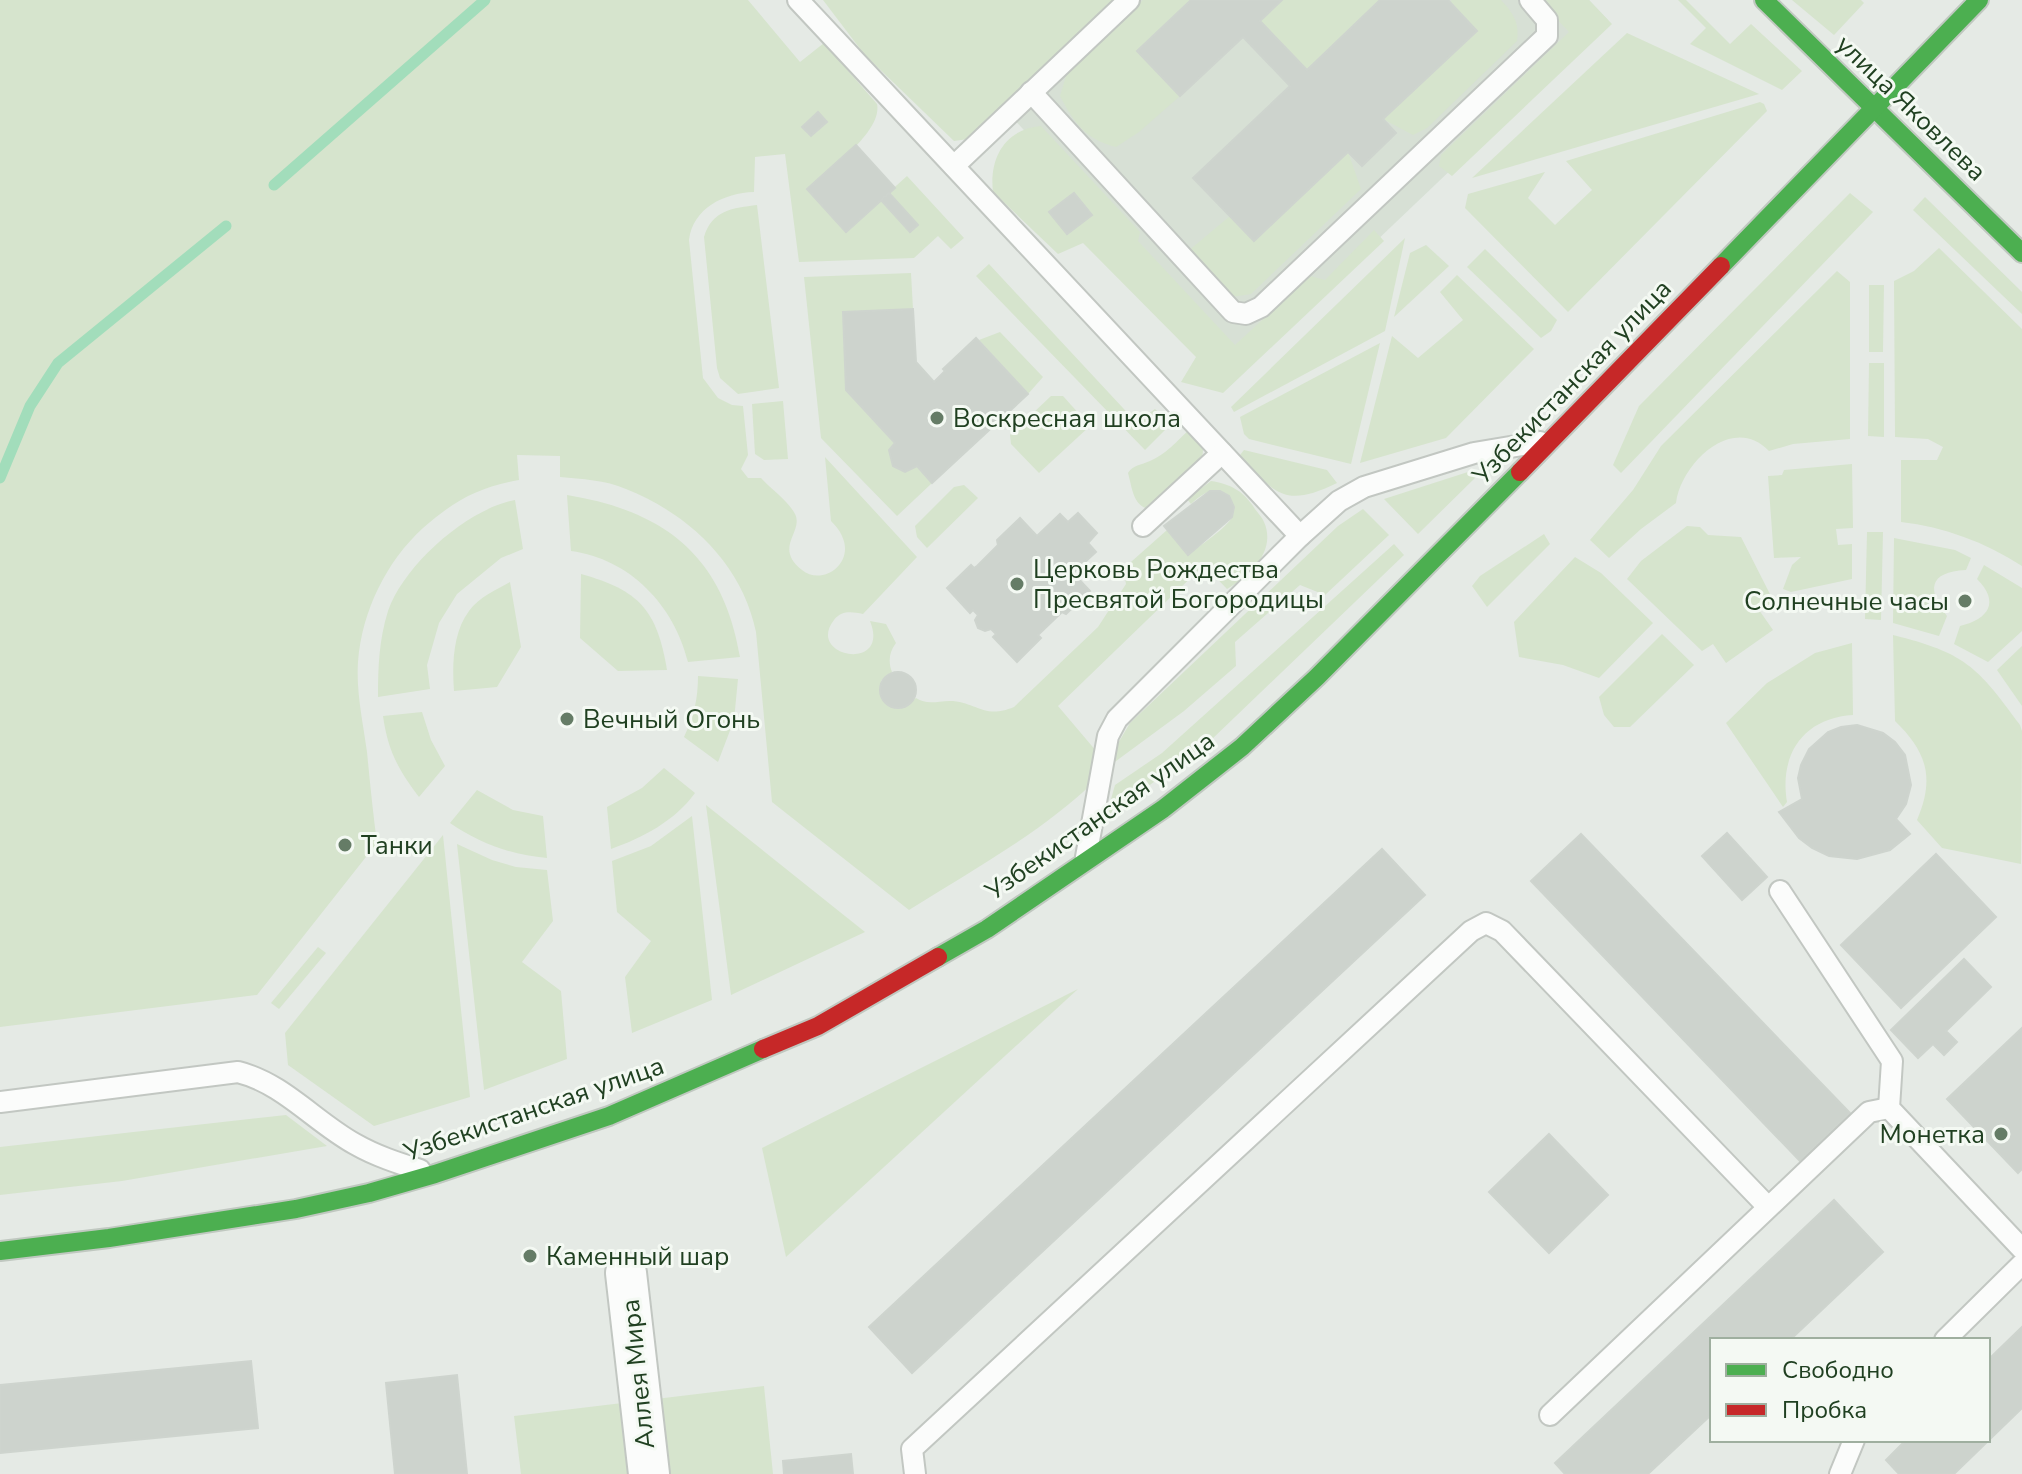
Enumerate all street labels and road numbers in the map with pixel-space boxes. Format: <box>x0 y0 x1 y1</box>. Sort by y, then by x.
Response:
street label: улица Яковлева <box>1828 27 1994 189</box>
street label: Узбекистанская улица <box>1464 272 1679 493</box>
street label: Узбекистанская улица <box>977 723 1222 909</box>
street label: Узбекистанская улица <box>398 1048 669 1170</box>
street label: Аллея Мира <box>613 1297 663 1451</box>

